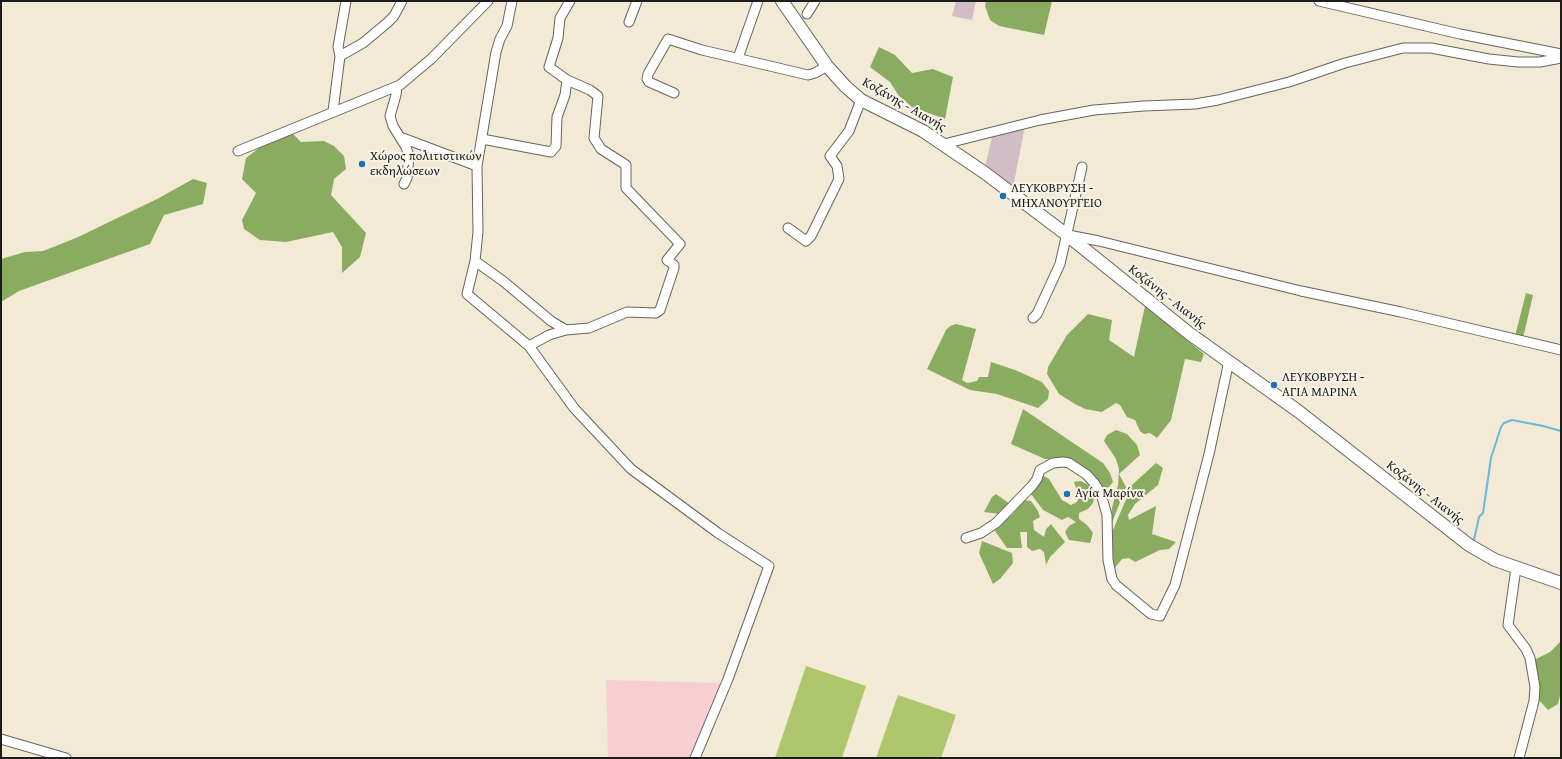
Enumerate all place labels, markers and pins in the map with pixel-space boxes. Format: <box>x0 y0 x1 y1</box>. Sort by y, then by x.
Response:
place label: Χώρος πολιτιστικών εκδηλώσεων <box>370 149 482 180</box>
marker: Χώρος πολιτιστικών εκδηλώσεων <box>357 159 367 169</box>
place label: ΛΕΥΚΟΒΡΥΣΗ - ΜΗΧΑΝΟΥΡΓΕΙΟ <box>1011 181 1102 212</box>
marker: ΛΕΥΚΟΒΡΥΣΗ - ΜΗΧΑΝΟΥΡΓΕΙΟ <box>998 191 1008 201</box>
place label: ΛΕΥΚΟΒΡΥΣΗ - ΑΓΙΑ ΜΑΡΙΝΑ <box>1282 370 1364 401</box>
marker: ΛΕΥΚΟΒΡΥΣΗ - ΑΓΙΑ ΜΑΡΙΝΑ <box>1269 380 1279 390</box>
place label: Αγία Μαρίνα <box>1075 486 1144 502</box>
marker: Αγία Μαρίνα <box>1062 489 1072 499</box>

